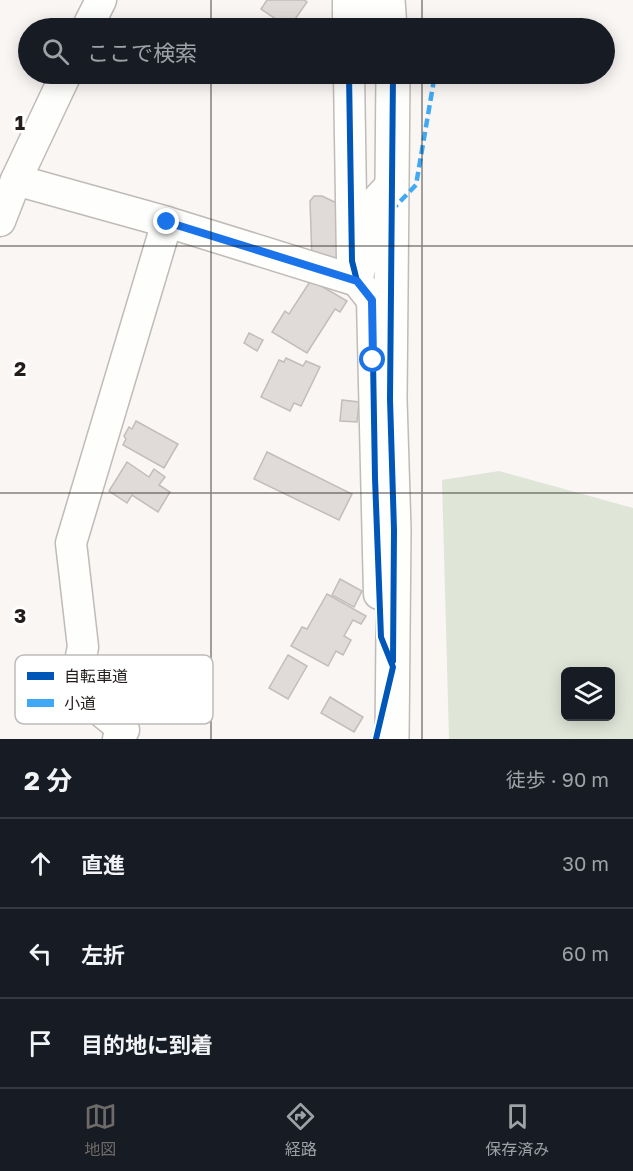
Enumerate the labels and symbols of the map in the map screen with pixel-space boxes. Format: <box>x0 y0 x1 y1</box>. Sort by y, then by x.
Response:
text: 1 <box>15 110 25 134</box>
route end <box>153 208 179 234</box>
route start <box>359 346 385 372</box>
text: 2 <box>14 356 26 380</box>
text: 3 <box>14 603 26 627</box>
legend <box>15 655 213 724</box>
text: 自転車道 <box>64 666 128 686</box>
text: 小道 <box>64 693 96 713</box>

